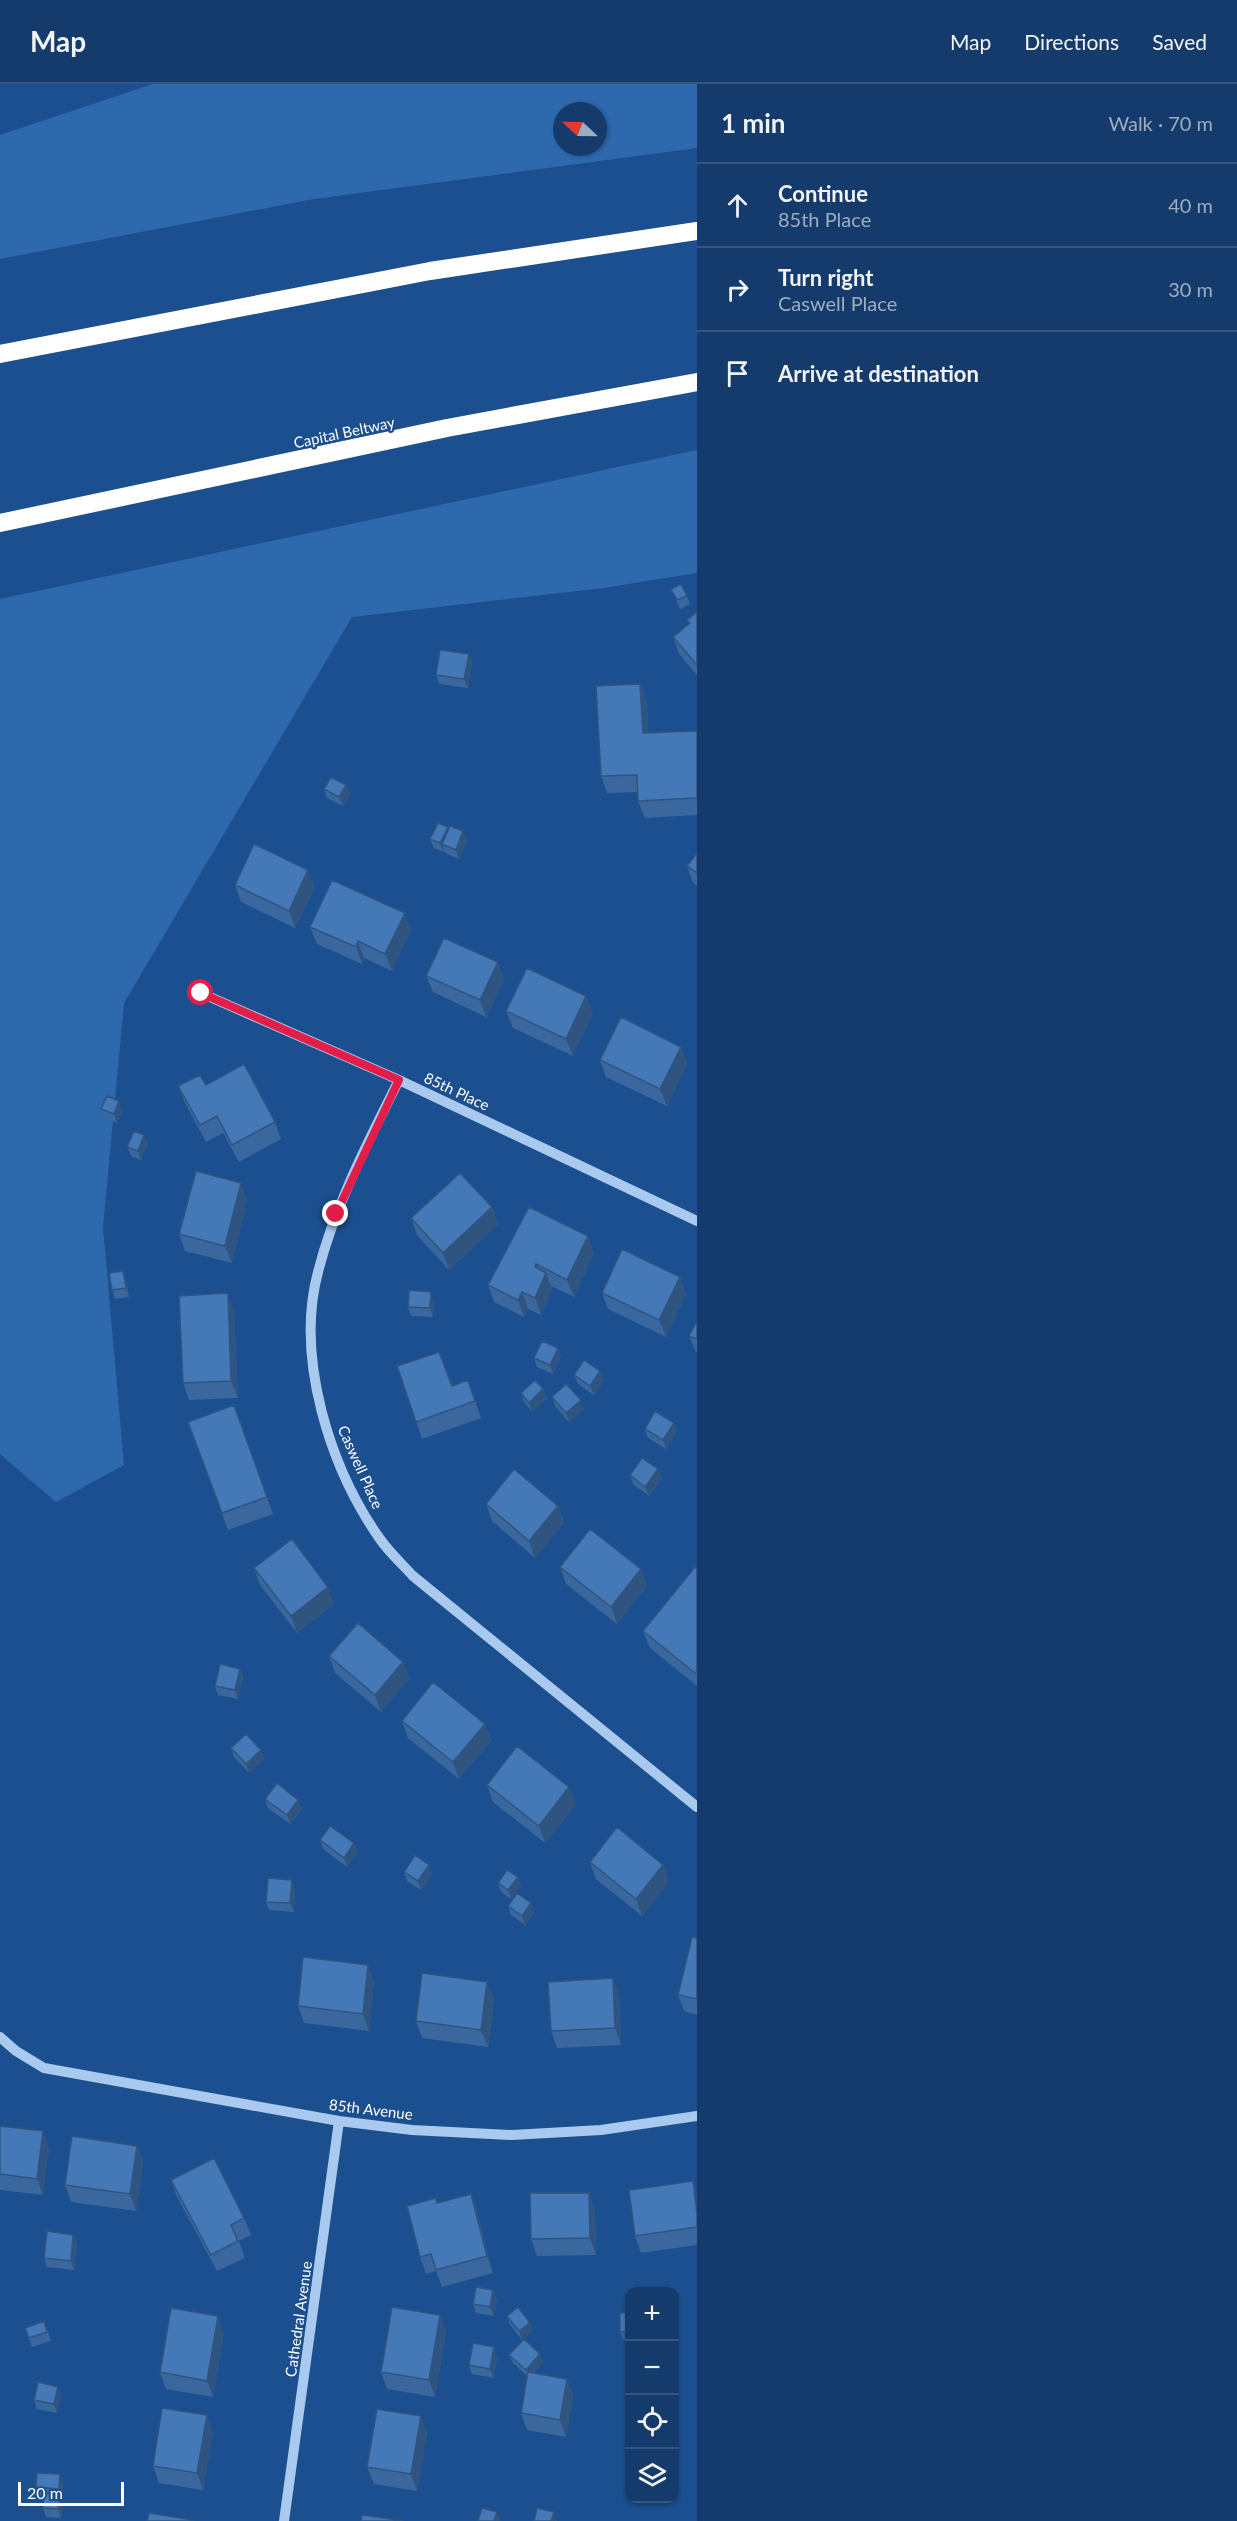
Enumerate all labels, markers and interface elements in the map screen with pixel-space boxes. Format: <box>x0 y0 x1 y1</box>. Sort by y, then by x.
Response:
text: Map <box>30 24 86 58</box>
text: Map <box>950 29 991 54</box>
text: Directions <box>1024 29 1119 54</box>
text: Saved <box>1152 29 1207 54</box>
north arrow <box>553 102 607 156</box>
text: 1 min <box>721 107 785 139</box>
text: Walk · 70 m <box>1108 111 1213 135</box>
text: Continue <box>778 180 868 207</box>
icon: ahead <box>721 189 754 222</box>
text: 40 m <box>1168 193 1213 217</box>
text: 85th Place <box>778 207 871 231</box>
text: Turn right <box>778 264 873 291</box>
icon: right <box>721 273 754 306</box>
text: 30 m <box>1168 277 1213 301</box>
text: Caswell Place <box>778 291 897 315</box>
icon: arrive <box>721 357 754 390</box>
text: Arrive at destination <box>778 360 979 387</box>
street label: Capital Beltway <box>292 412 396 451</box>
route start <box>187 979 213 1005</box>
street label: 85th Place <box>422 1068 493 1114</box>
route end <box>322 1200 348 1226</box>
street label: Caswell Place <box>335 1423 387 1512</box>
street label: 85th Avenue <box>328 2095 414 2123</box>
street label: Cathedral Avenue <box>281 2260 315 2378</box>
map controls <box>625 2287 679 2503</box>
button: + <box>625 2287 679 2341</box>
button: − <box>625 2341 679 2395</box>
button: locate <box>625 2395 679 2449</box>
button: layers <box>625 2449 679 2503</box>
scale bar <box>18 2479 124 2506</box>
text: 20 m <box>27 2483 63 2502</box>

